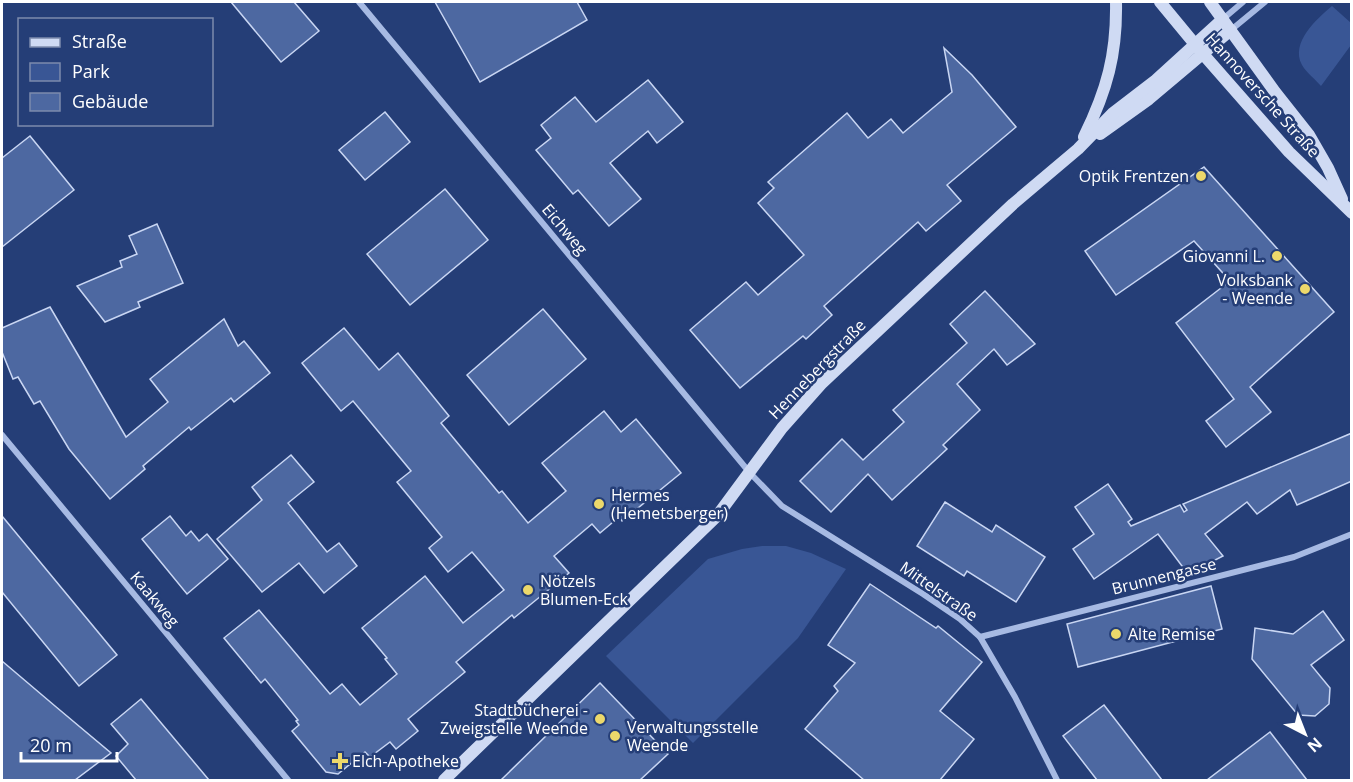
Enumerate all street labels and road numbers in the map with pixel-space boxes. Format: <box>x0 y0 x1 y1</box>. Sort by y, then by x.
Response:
street label: Hannoversche Straße <box>1201 28 1325 162</box>
street label: Eichweg <box>537 199 593 259</box>
street label: Hennebergstraße <box>764 314 870 424</box>
street label: Brunnengasse <box>1109 552 1219 600</box>
street label: Mittelstraße <box>896 556 982 626</box>
street label: Kaakweg <box>125 567 185 632</box>

